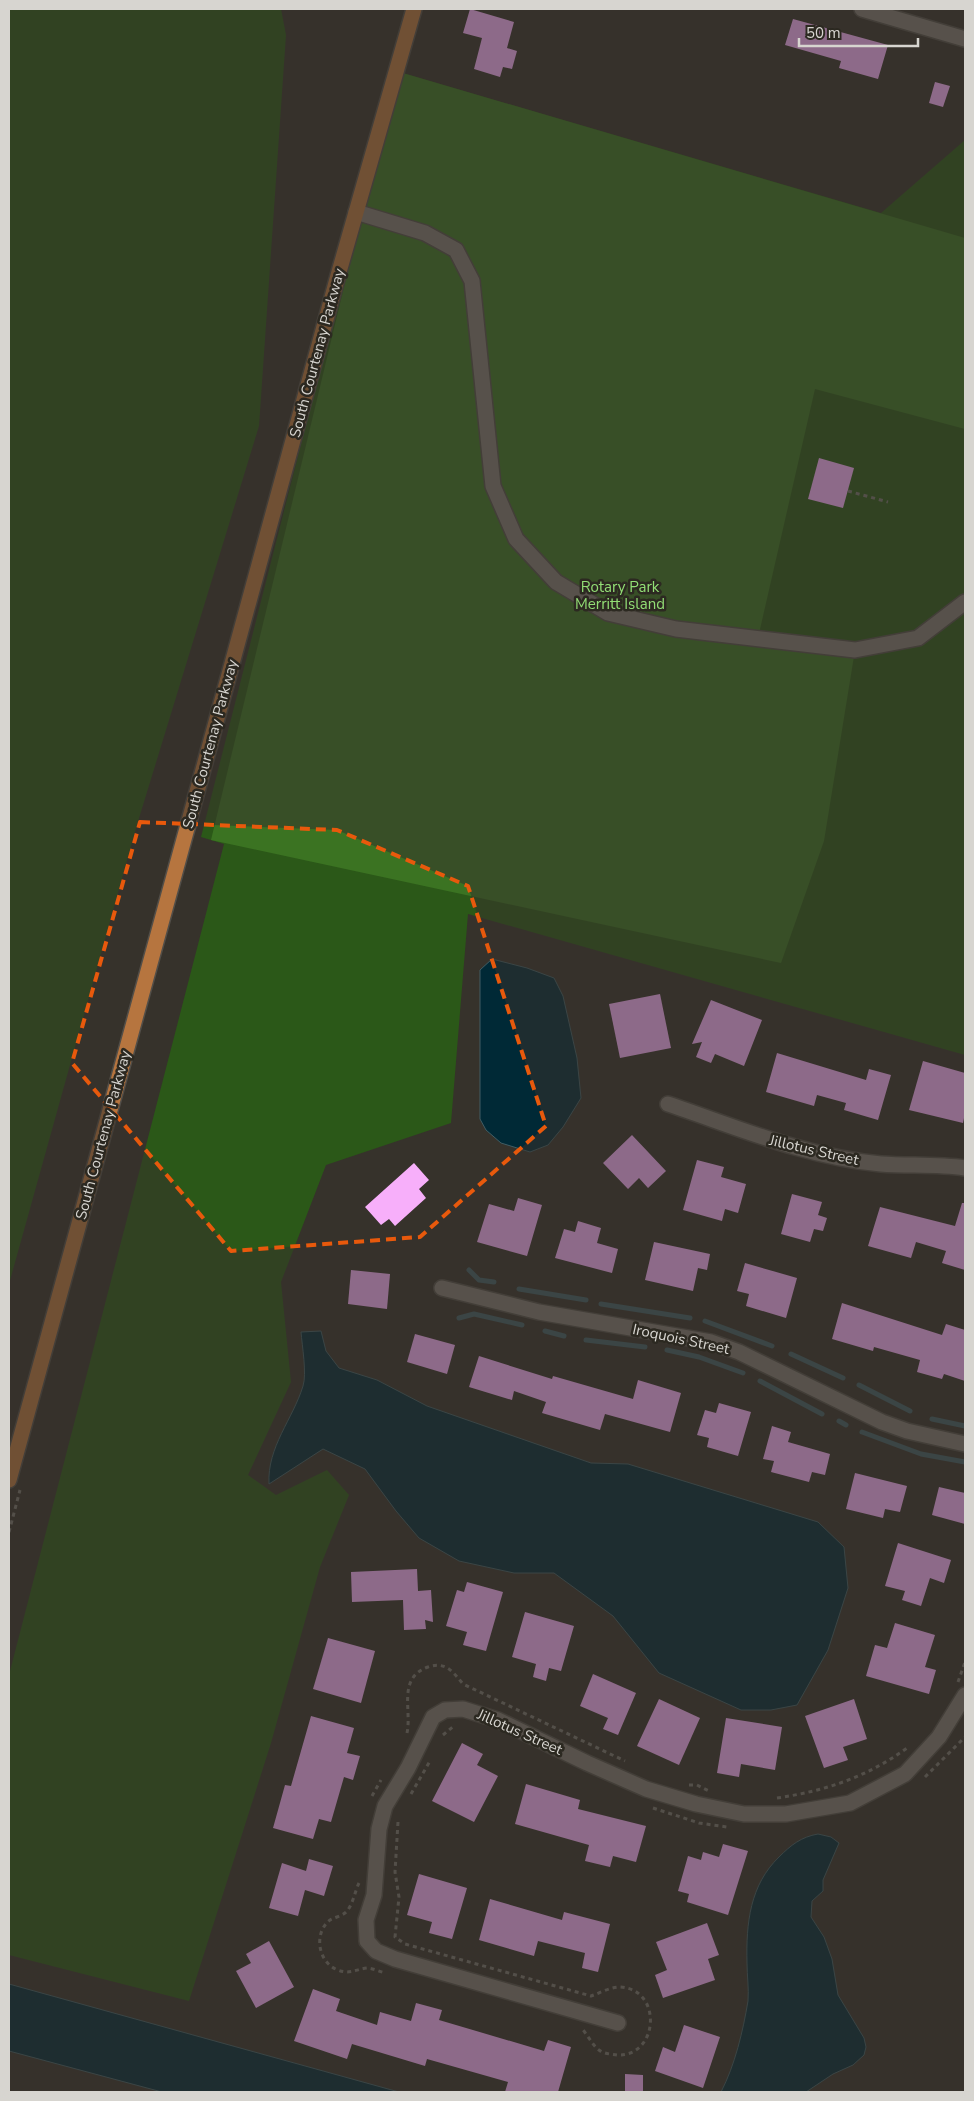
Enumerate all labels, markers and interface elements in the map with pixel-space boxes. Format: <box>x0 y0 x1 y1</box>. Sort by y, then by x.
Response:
scale bar <box>799 15 918 47</box>
text: 50 m <box>806 23 841 43</box>
street label: South Courtenay Parkway <box>285 266 349 440</box>
park label: Rotary Park Merritt Island <box>575 577 665 614</box>
street label: South Courtenay Parkway <box>178 657 242 831</box>
street label: South Courtenay Parkway <box>71 1048 135 1222</box>
street label: Jillotus Street <box>766 1130 861 1170</box>
street label: Iroquois Street <box>631 1319 732 1359</box>
street label: Jillotus Street <box>473 1704 566 1760</box>

